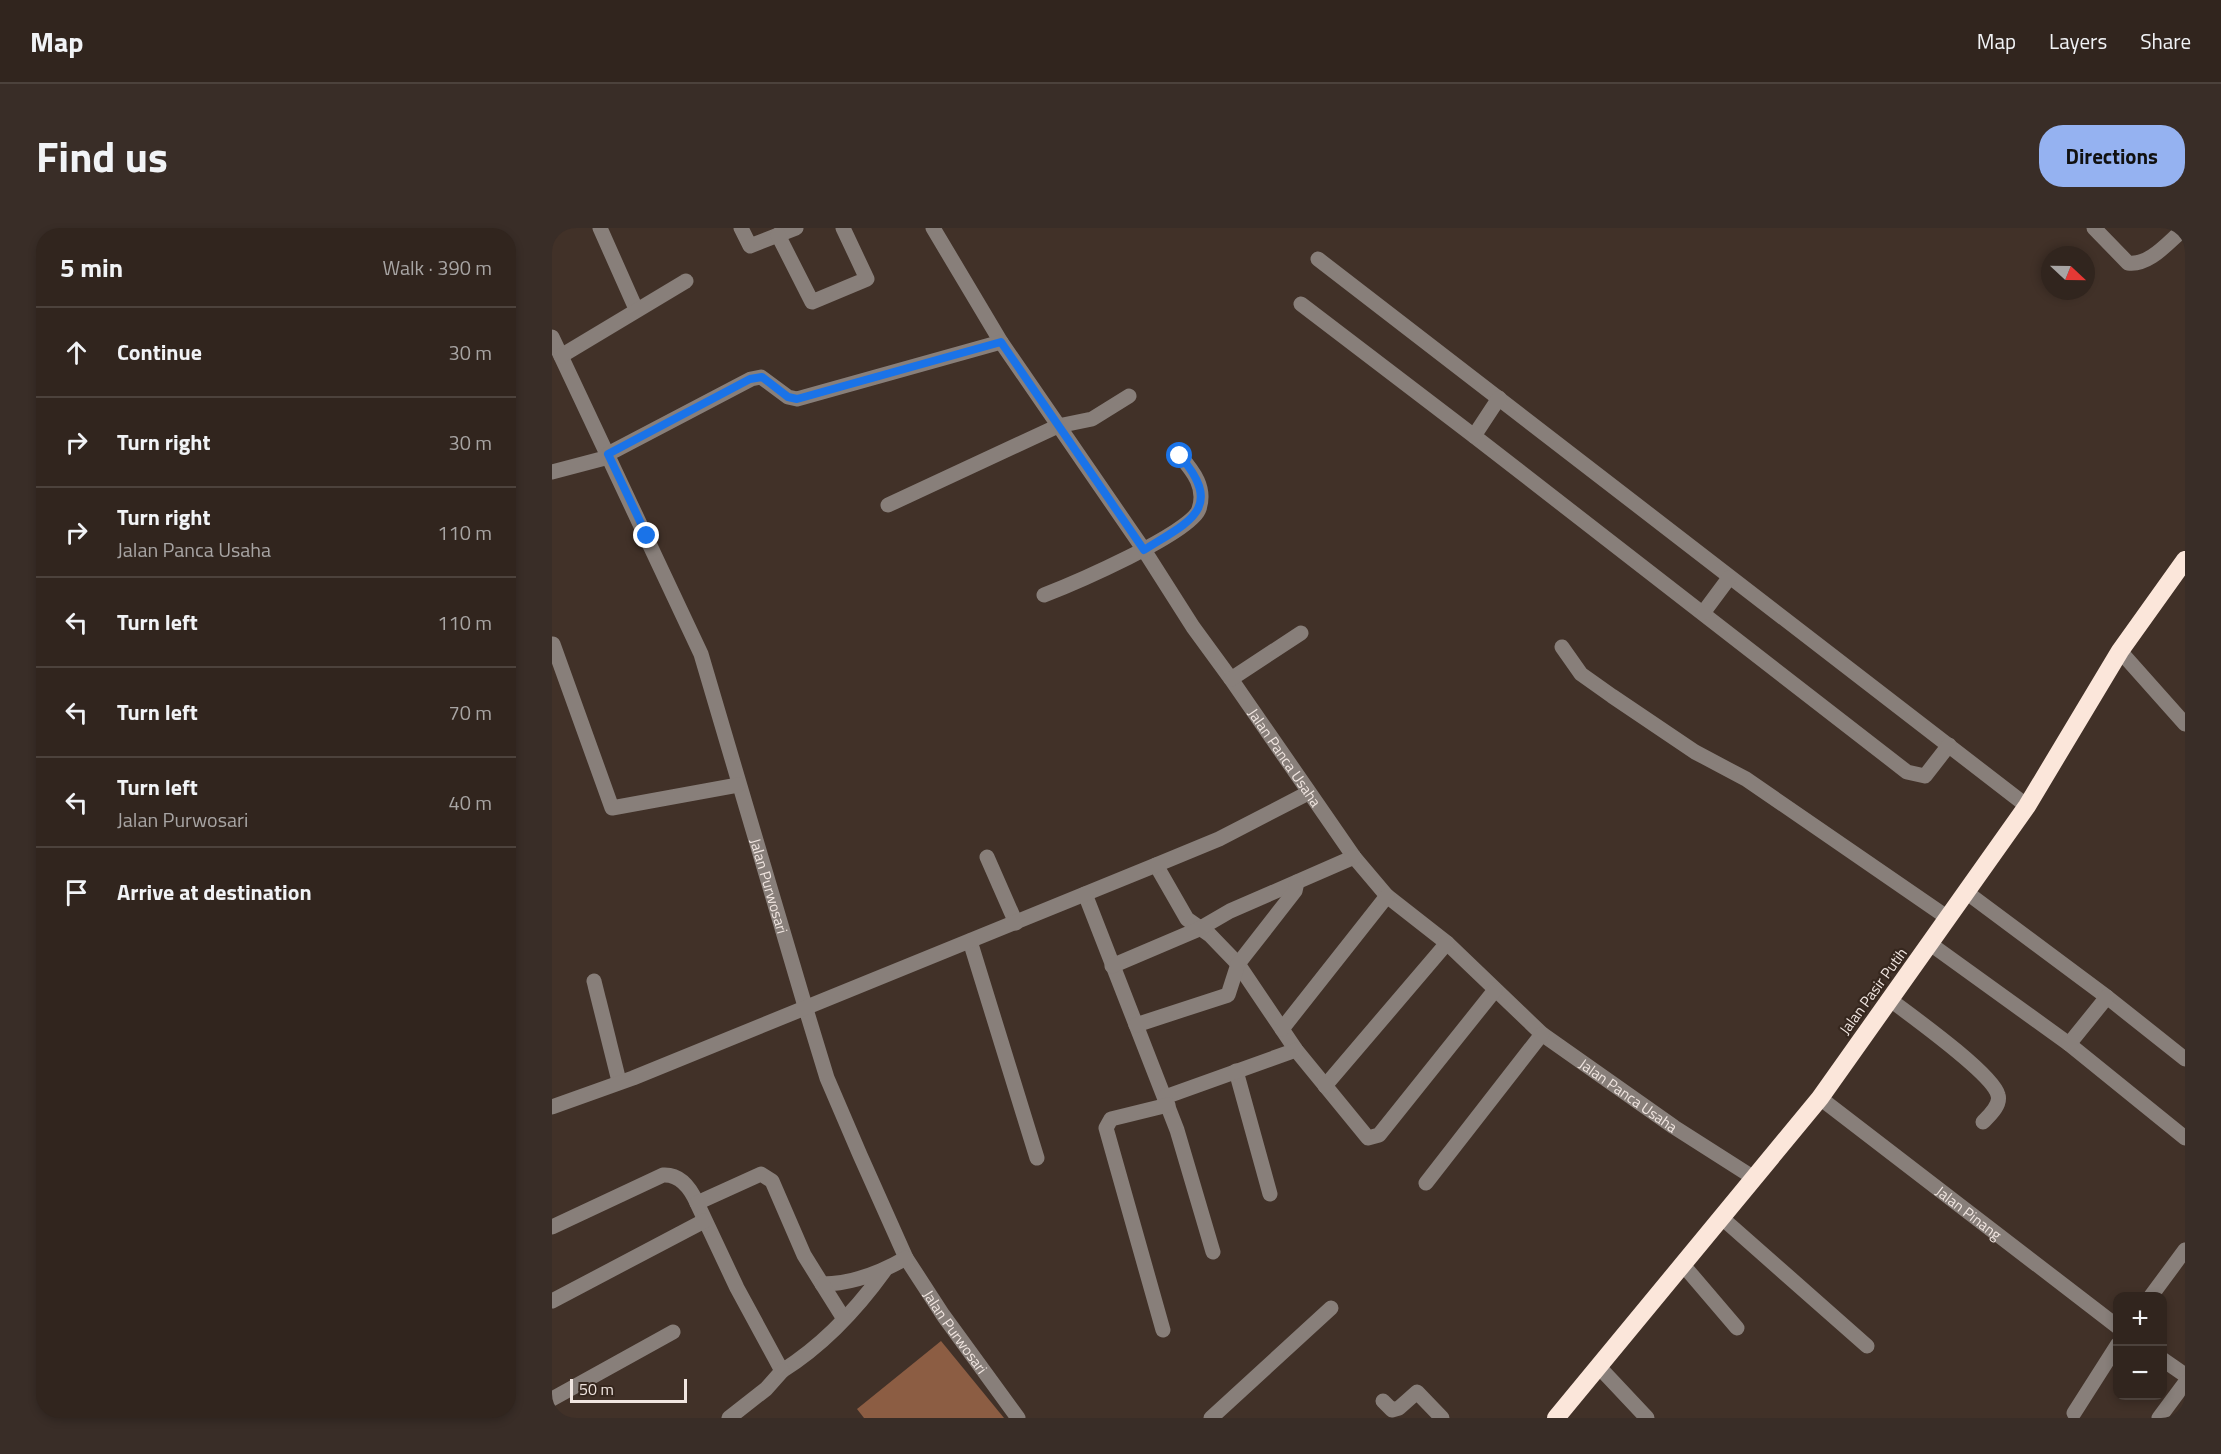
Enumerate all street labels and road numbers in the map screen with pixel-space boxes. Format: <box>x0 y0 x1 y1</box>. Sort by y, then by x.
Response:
street label: Jalan Panca Usaha <box>1243 703 1328 812</box>
street label: Jalan Purwosari <box>744 835 794 936</box>
street label: Jalan Pasir Putih <box>1833 943 1913 1039</box>
street label: Jalan Panca Usaha <box>1575 1052 1683 1138</box>
street label: Jalan Pinang <box>1931 1180 2007 1246</box>
street label: Jalan Purwosari <box>918 1285 994 1378</box>

